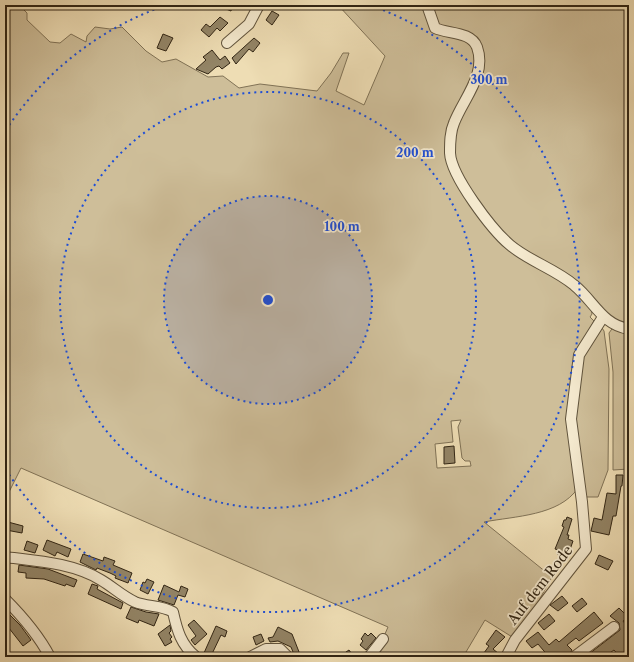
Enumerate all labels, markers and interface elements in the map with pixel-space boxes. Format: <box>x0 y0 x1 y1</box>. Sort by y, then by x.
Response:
text: 300 m <box>470 72 508 87</box>
text: 200 m <box>396 145 434 160</box>
text: 100 m <box>324 219 360 234</box>
centre of rings <box>261 293 275 307</box>
street label: Auf dem Rode <box>503 542 577 629</box>

